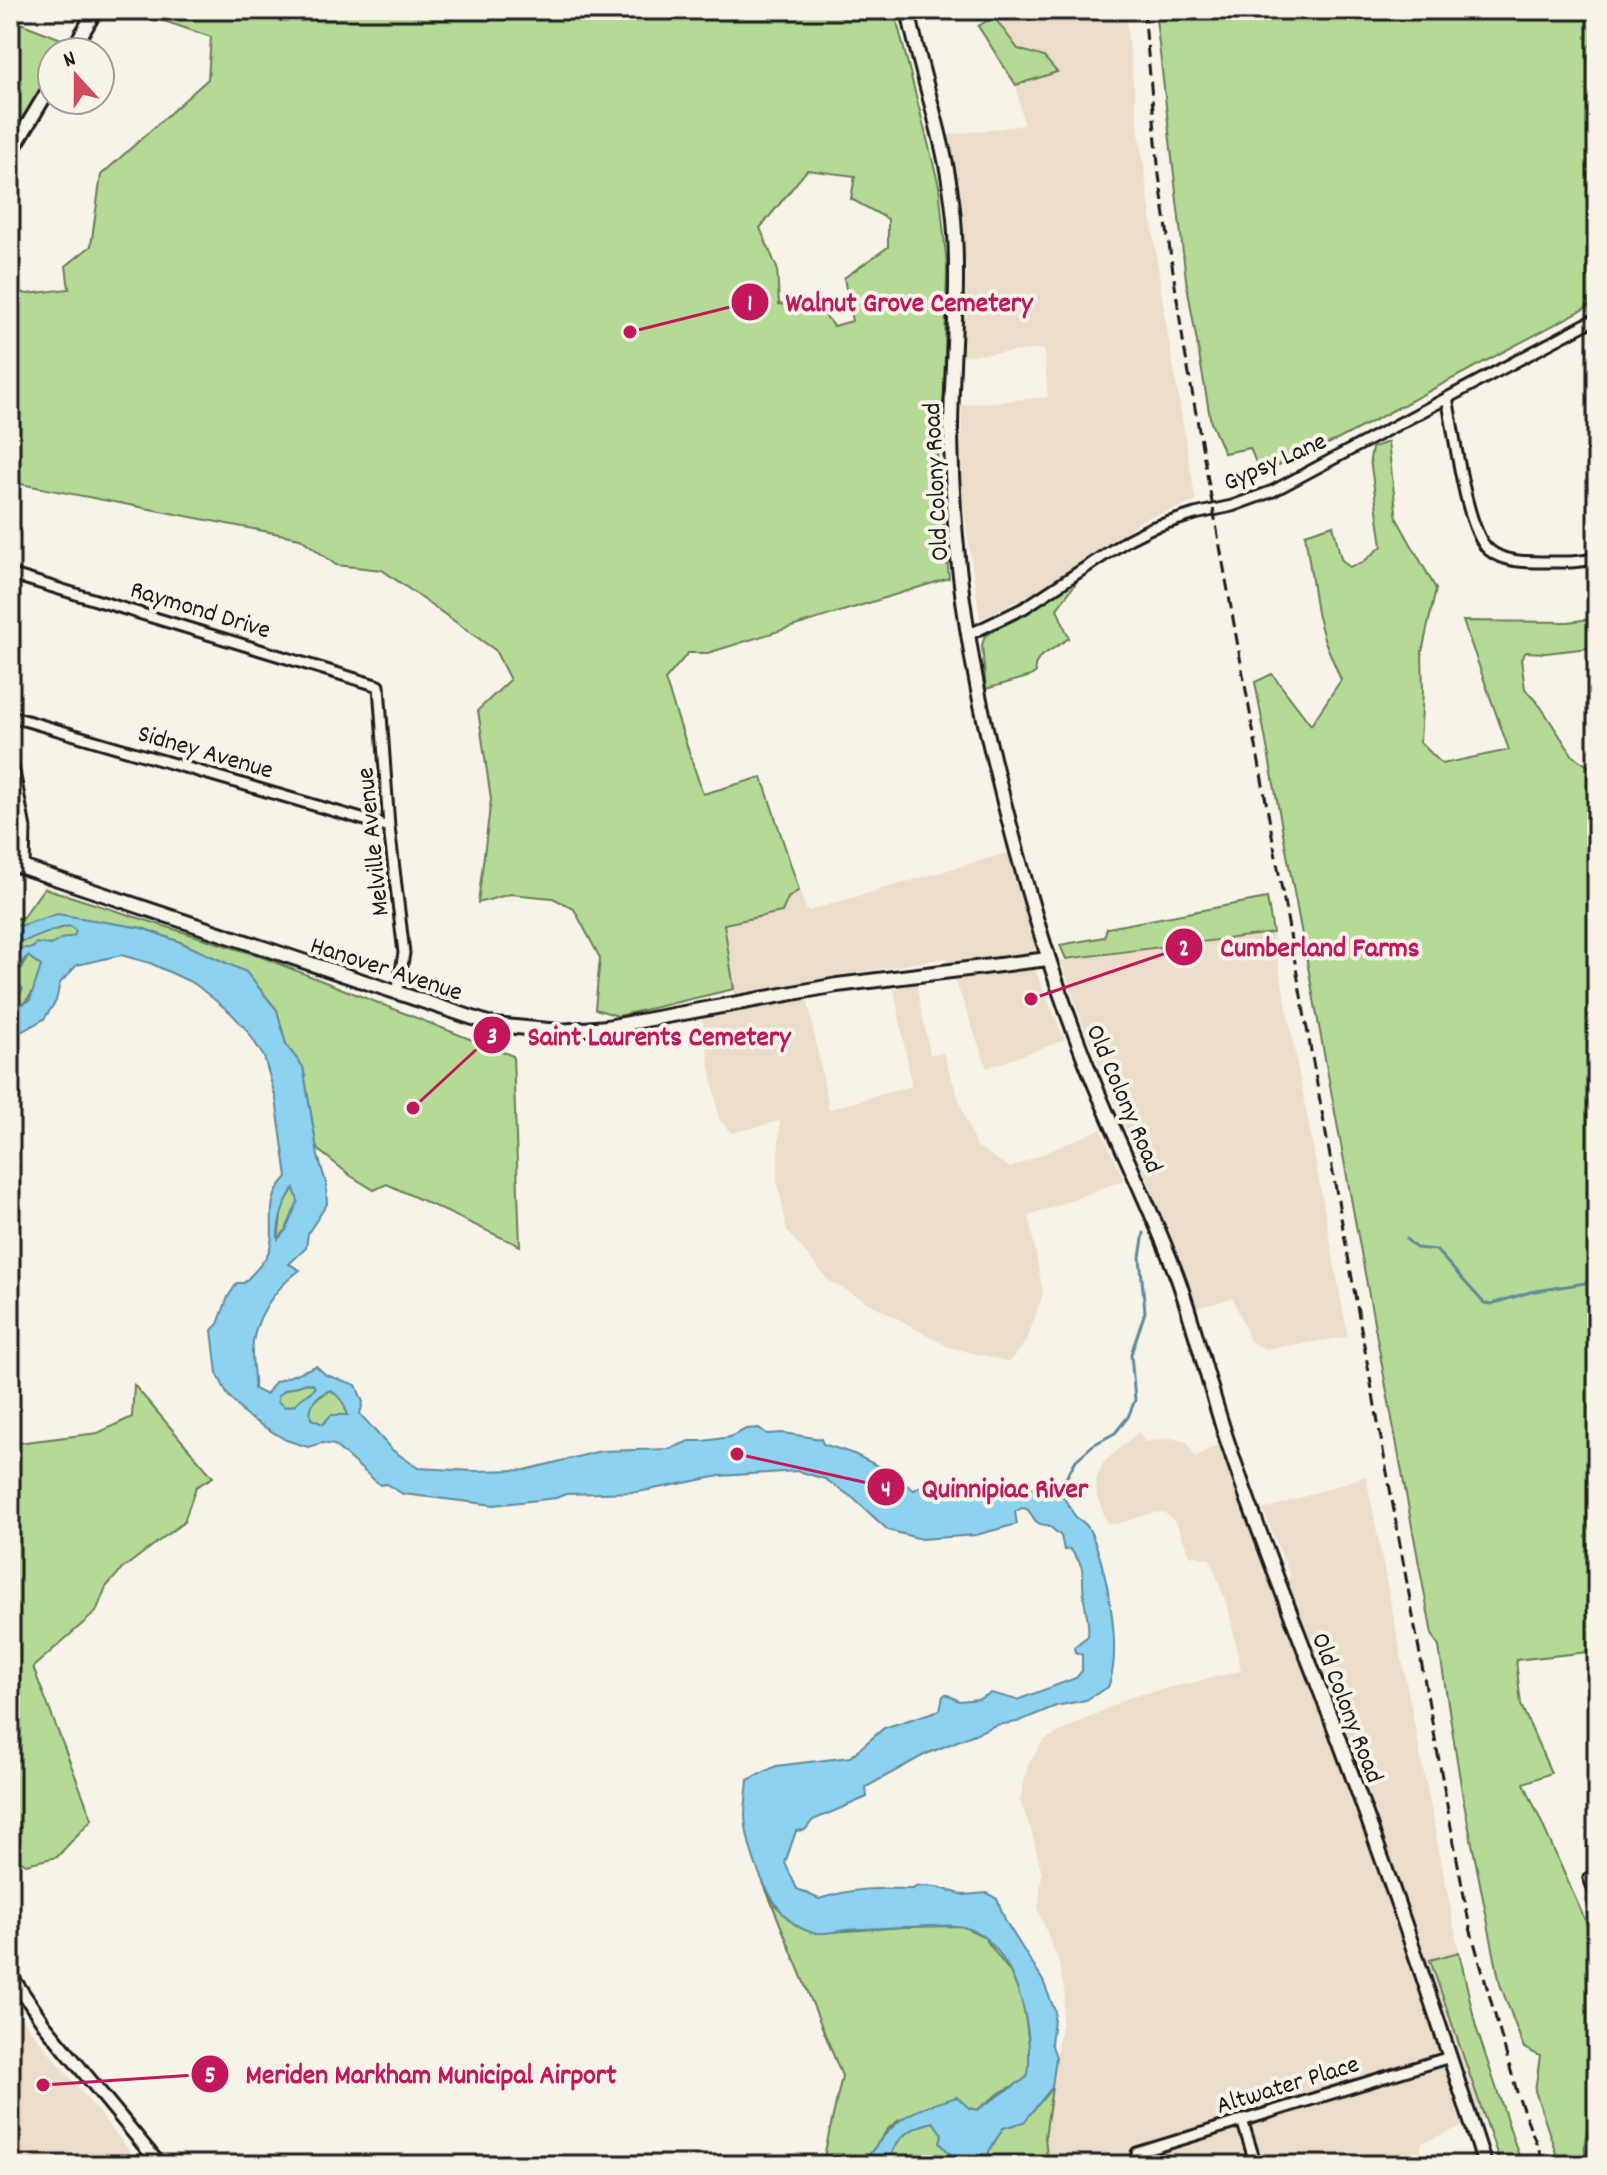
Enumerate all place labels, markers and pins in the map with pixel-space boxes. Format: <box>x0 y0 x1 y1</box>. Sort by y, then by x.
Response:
callout: Walnut Grove Cemetery <box>730 276 1049 328</box>
callout: Cumberland Farms <box>1164 921 1436 973</box>
callout: Saint Laurents Cemetery <box>472 1009 807 1061</box>
callout: Quinnipiac River <box>866 1461 1104 1513</box>
callout: Meriden Markham Municipal Airport <box>190 2048 633 2100</box>

